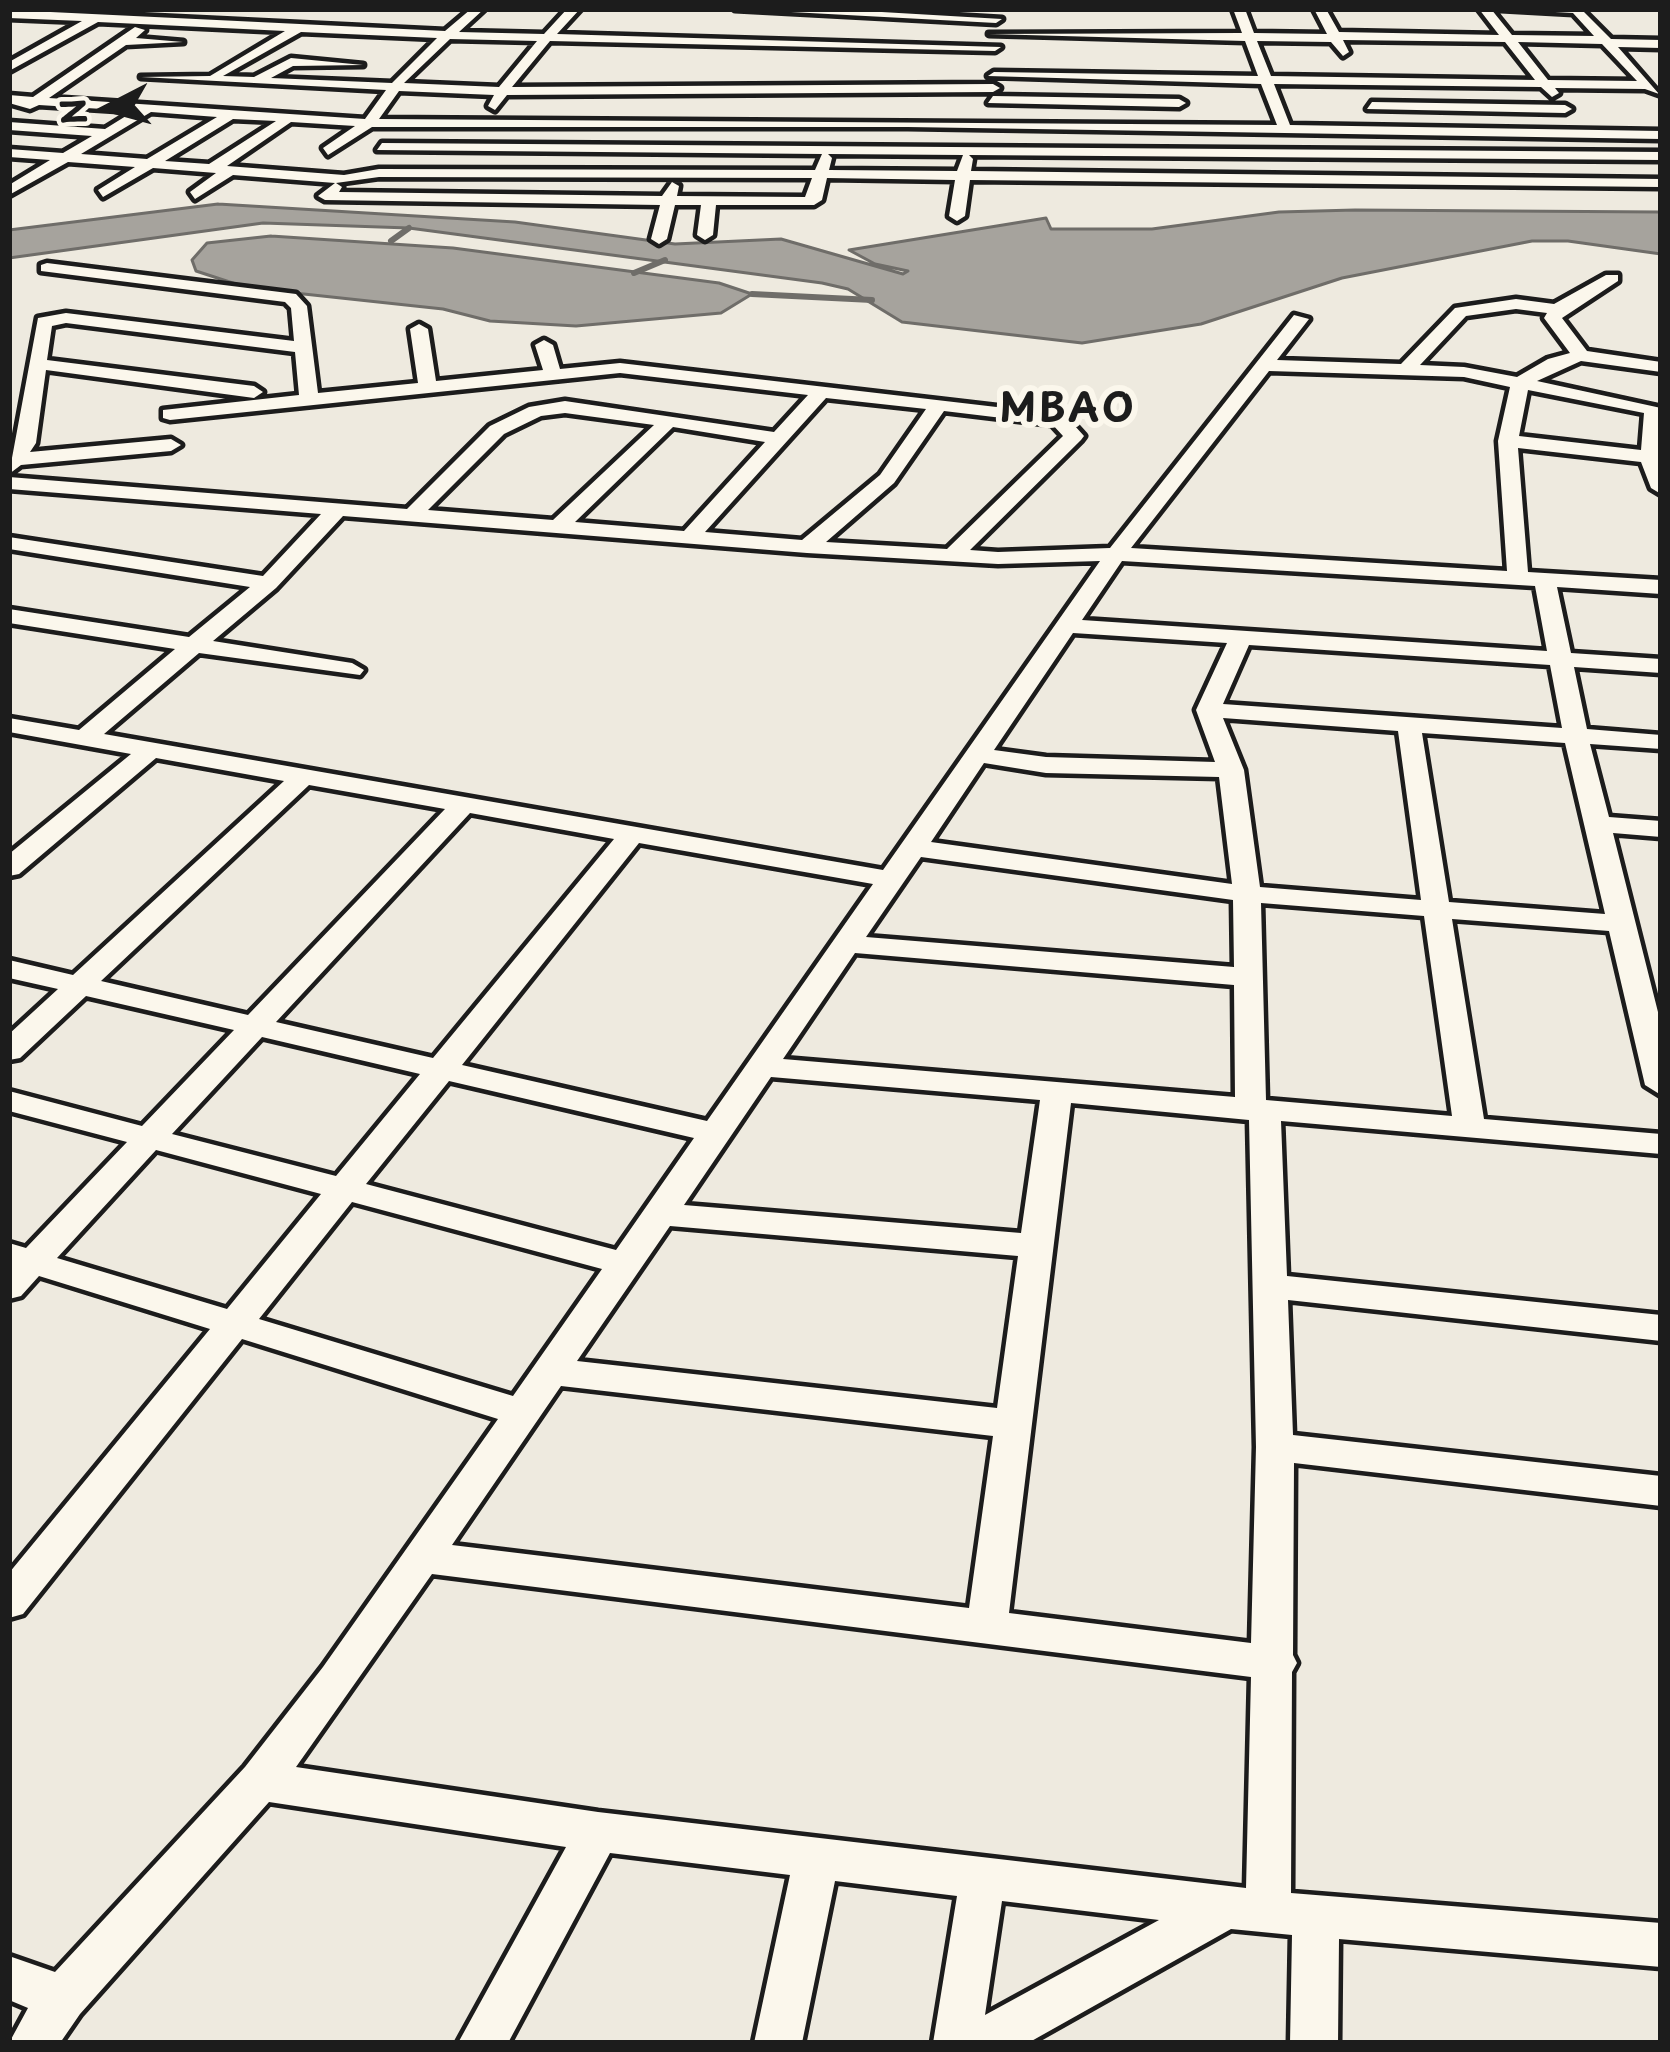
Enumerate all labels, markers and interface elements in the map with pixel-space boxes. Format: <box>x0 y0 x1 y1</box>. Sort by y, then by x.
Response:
north arrow <box>48 48 168 168</box>
text: N <box>46 96 98 127</box>
district label: MBAO <box>1000 388 1136 434</box>

